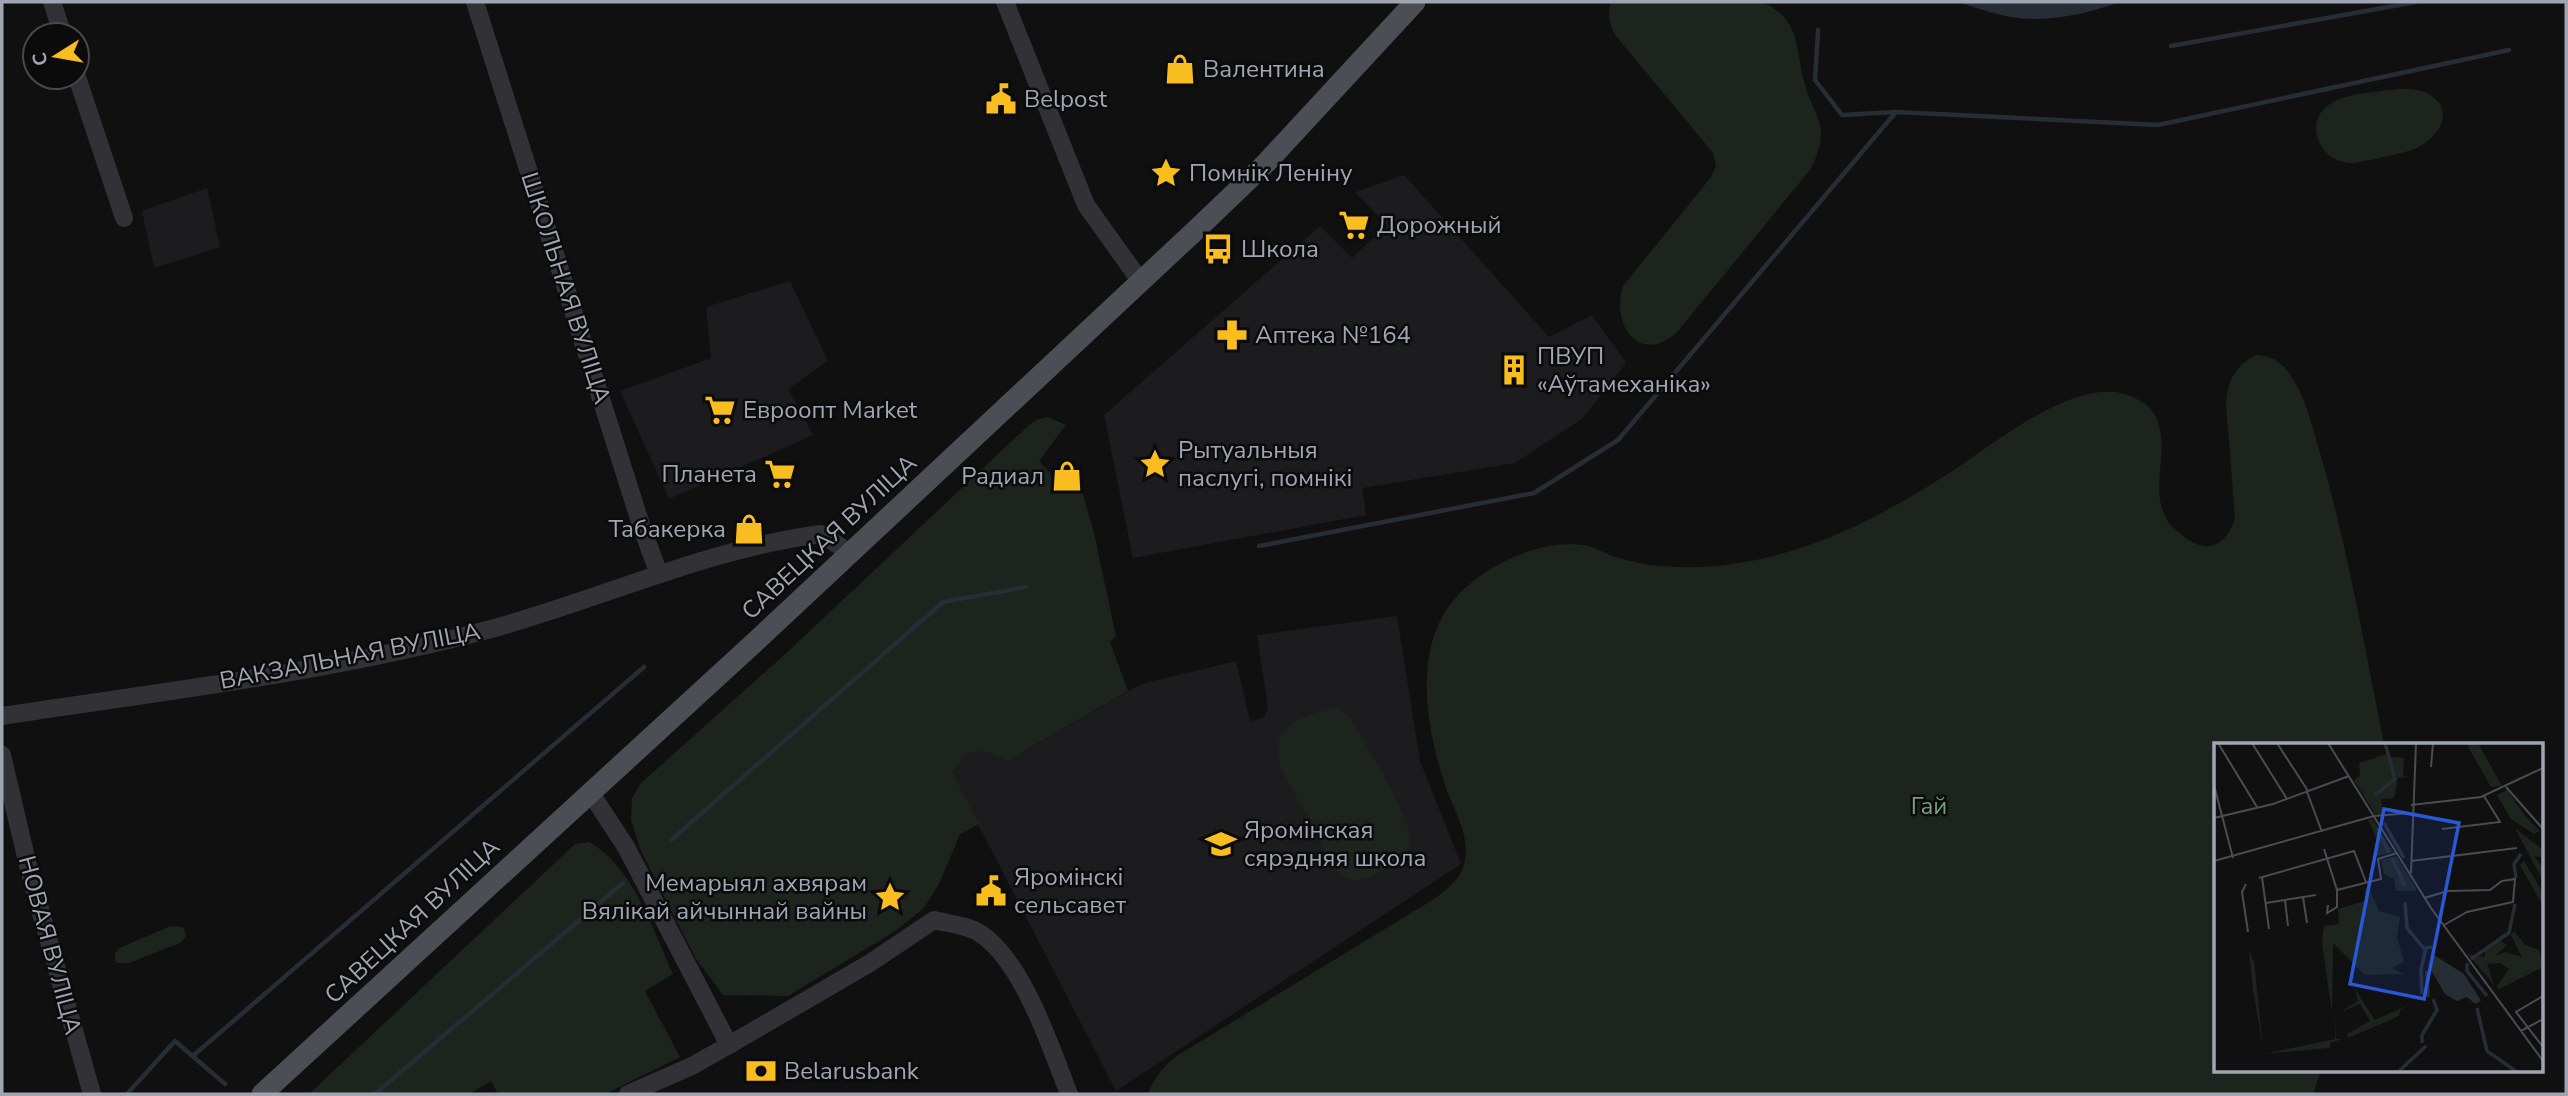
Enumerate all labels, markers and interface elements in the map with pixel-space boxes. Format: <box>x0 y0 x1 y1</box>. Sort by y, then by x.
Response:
north arrow <box>21 21 91 91</box>
text: С <box>26 50 54 68</box>
shop icon: Валентина <box>1163 52 1197 86</box>
place label: Валентина <box>1203 53 1325 85</box>
public building icon: Belpost <box>984 82 1018 116</box>
place label: Belpost <box>1024 83 1108 115</box>
place icon: Помнік Леніну <box>1149 156 1183 190</box>
place label: Помнік Леніну <box>1189 157 1353 189</box>
street label: ШКОЛЬНАЯ ВУЛІЦА <box>513 168 619 408</box>
supermarket icon: Дорожный <box>1337 208 1371 242</box>
place label: Дорожный <box>1377 209 1502 241</box>
bus stop icon: Школа <box>1201 232 1235 266</box>
place label: Школа <box>1241 233 1319 265</box>
pharmacy icon: Аптека №164 <box>1215 318 1249 352</box>
place label: Аптека №164 <box>1255 319 1411 351</box>
place label: ПВУП «Аўтамеханіка» <box>1537 340 1711 400</box>
building icon: ПВУП «Аўтамеханіка» <box>1497 353 1531 387</box>
supermarket icon: Евроопт Market <box>703 393 737 427</box>
place label: Евроопт Market <box>743 394 918 426</box>
place label: Рытуальныя паслугі, помнікі <box>1178 434 1352 494</box>
street label: САВЕЦКАЯ ВУЛІЦА <box>735 447 924 627</box>
place icon: Рытуальныя паслугі, помнікі <box>1138 447 1172 481</box>
supermarket icon: Планета <box>763 457 797 491</box>
place label: Планета <box>661 458 757 490</box>
shop icon: Радиал <box>1050 459 1084 493</box>
place label: Радиал <box>961 460 1044 492</box>
shop icon: Табакерка <box>732 512 766 546</box>
place label: Табакерка <box>609 513 726 545</box>
street label: ВАКЗАЛЬНАЯ ВУЛІЦА <box>217 615 484 697</box>
inset map <box>2214 743 2544 1072</box>
park label: Гай <box>1911 790 1947 822</box>
place label: Яромінская сярэдняя школа <box>1244 814 1426 874</box>
school or university icon: Яромінская сярэдняя школа <box>1204 827 1238 861</box>
street label: САВЕЦКАЯ ВУЛІЦА <box>318 831 507 1011</box>
street label: НОВАЯ ВУЛІЦА <box>11 852 89 1038</box>
place label: Яромінскі сельсавет <box>1014 861 1126 921</box>
place label: Мемарыял ахвярам Вялікай айчыннай вайны <box>582 867 867 927</box>
public building icon: Яромінскі сельсавет <box>974 874 1008 908</box>
place icon: Мемарыял ахвярам Вялікай айчыннай вайны <box>873 880 907 914</box>
bank icon: Belarusbank <box>744 1054 778 1088</box>
place label: Belarusbank <box>784 1055 920 1087</box>

